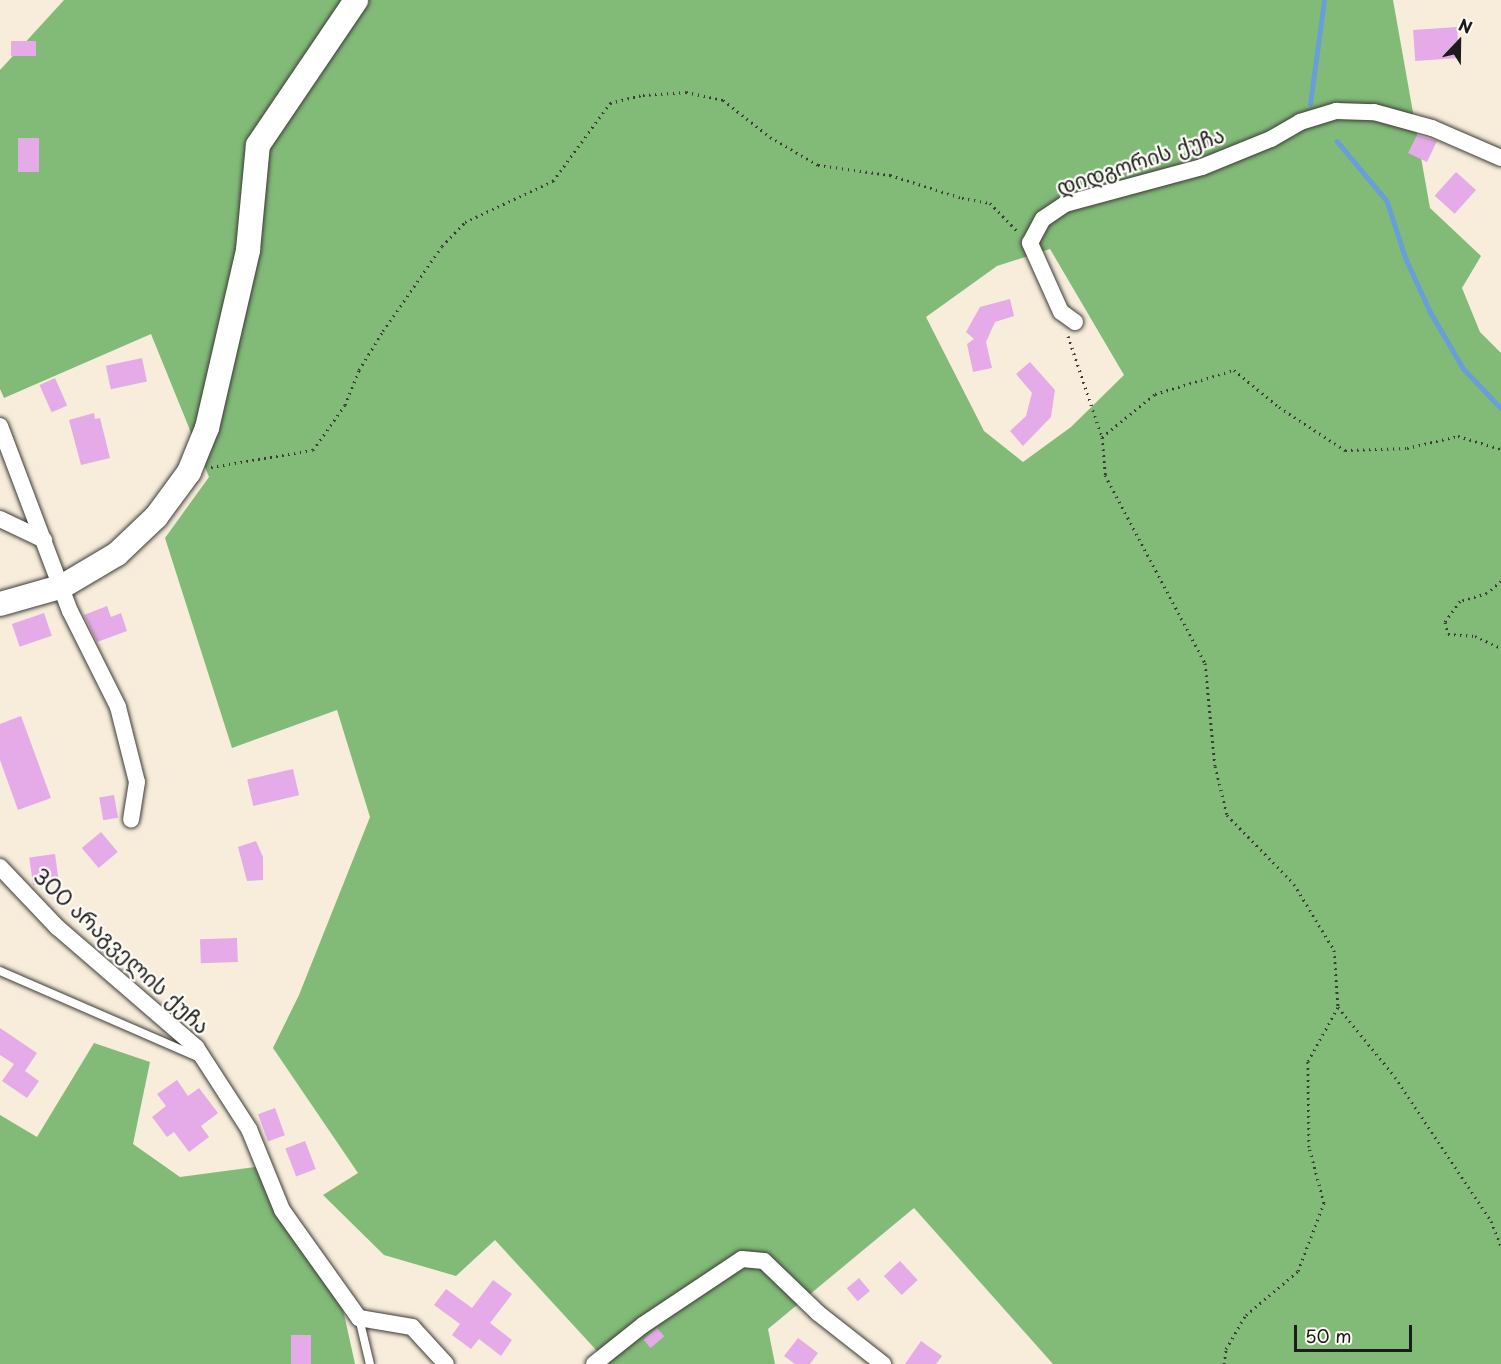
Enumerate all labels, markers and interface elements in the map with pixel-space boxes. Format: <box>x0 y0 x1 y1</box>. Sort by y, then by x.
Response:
north arrow <box>1429 12 1489 72</box>
text: N <box>1455 12 1476 39</box>
street label: დიდგორის ქუჩა <box>1053 121 1227 199</box>
street label: 300 არაგველის ქუჩა <box>29 862 215 1038</box>
scale bar <box>1297 1313 1416 1351</box>
text: 50 m <box>1305 1322 1352 1349</box>

